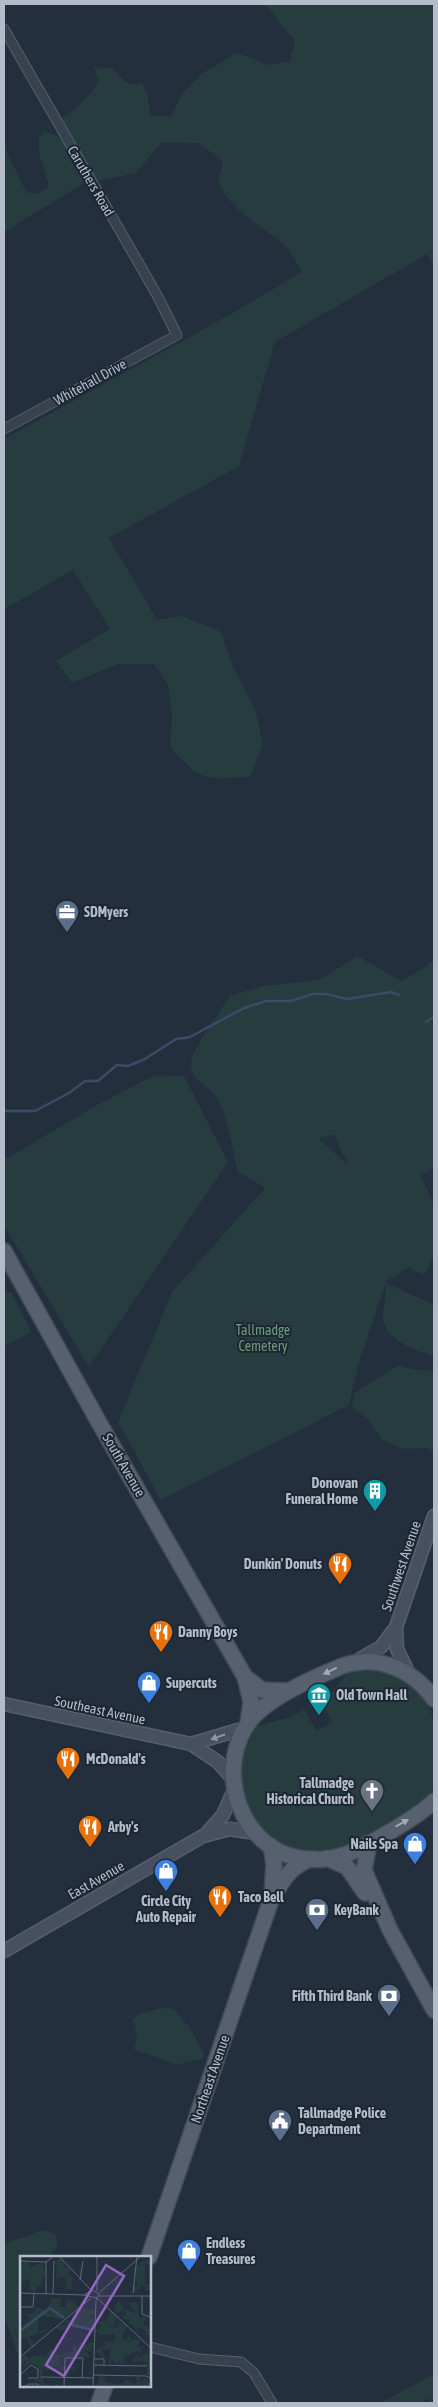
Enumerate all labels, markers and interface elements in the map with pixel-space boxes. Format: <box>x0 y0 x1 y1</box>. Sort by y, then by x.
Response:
street label: Caruthers Road <box>64 143 118 219</box>
street label: Whitehall Drive <box>51 356 129 408</box>
office icon: SDMyers <box>54 899 80 933</box>
place label: SDMyers <box>84 904 128 920</box>
park label: Tallmadge Cemetery <box>236 1322 290 1354</box>
street label: South Avenue <box>99 1430 149 1500</box>
place label: Donovan Funeral Home <box>285 1475 358 1507</box>
building icon: Donovan Funeral Home <box>362 1478 388 1512</box>
street label: Southwest Avenue <box>378 1519 424 1613</box>
restaurant icon: Dunkin' Donuts <box>327 1551 353 1585</box>
place label: Dunkin' Donuts <box>244 1556 322 1572</box>
restaurant icon: Danny Boys <box>148 1619 174 1653</box>
place label: Danny Boys <box>178 1624 237 1640</box>
one-way arrow <box>323 1667 337 1675</box>
shop icon: Supercuts <box>136 1670 162 1704</box>
place label: Supercuts <box>166 1675 217 1691</box>
museum icon: Old Town Hall <box>306 1682 332 1716</box>
place label: Old Town Hall <box>336 1687 407 1703</box>
street label: Southeast Avenue <box>53 1693 147 1727</box>
one-way arrow <box>211 1734 226 1741</box>
restaurant icon: McDonald's <box>55 1746 81 1780</box>
place label: McDonald's <box>86 1751 146 1767</box>
place label: Tallmadge Historical Church <box>267 1775 354 1807</box>
church icon: Tallmadge Historical Church <box>359 1778 385 1812</box>
restaurant icon: Arby's <box>77 1814 103 1848</box>
place label: Arby's <box>107 1819 139 1835</box>
one-way arrow <box>396 1819 409 1828</box>
shop icon: Nails Spa <box>402 1831 428 1865</box>
place label: Nails Spa <box>350 1836 398 1852</box>
street label: East Avenue <box>65 1858 127 1902</box>
shop icon: Circle City Auto Repair <box>153 1858 179 1892</box>
restaurant icon: Taco Bell <box>207 1884 233 1918</box>
place label: Taco Bell <box>238 1889 284 1905</box>
place label: Circle City Auto Repair <box>135 1893 197 1925</box>
bank icon: KeyBank <box>304 1897 330 1931</box>
place label: KeyBank <box>334 1902 379 1918</box>
bank icon: Fifth Third Bank <box>376 1983 402 2017</box>
place label: Fifth Third Bank <box>292 1988 373 2004</box>
street label: Northeast Avenue <box>187 2033 233 2125</box>
place label: Tallmadge Police Department <box>298 2105 386 2137</box>
public building icon: Tallmadge Police Department <box>267 2108 293 2142</box>
place label: Endless Treasures <box>206 2235 255 2267</box>
shop icon: Endless Treasures <box>176 2238 202 2272</box>
inset map <box>20 2256 151 2387</box>

